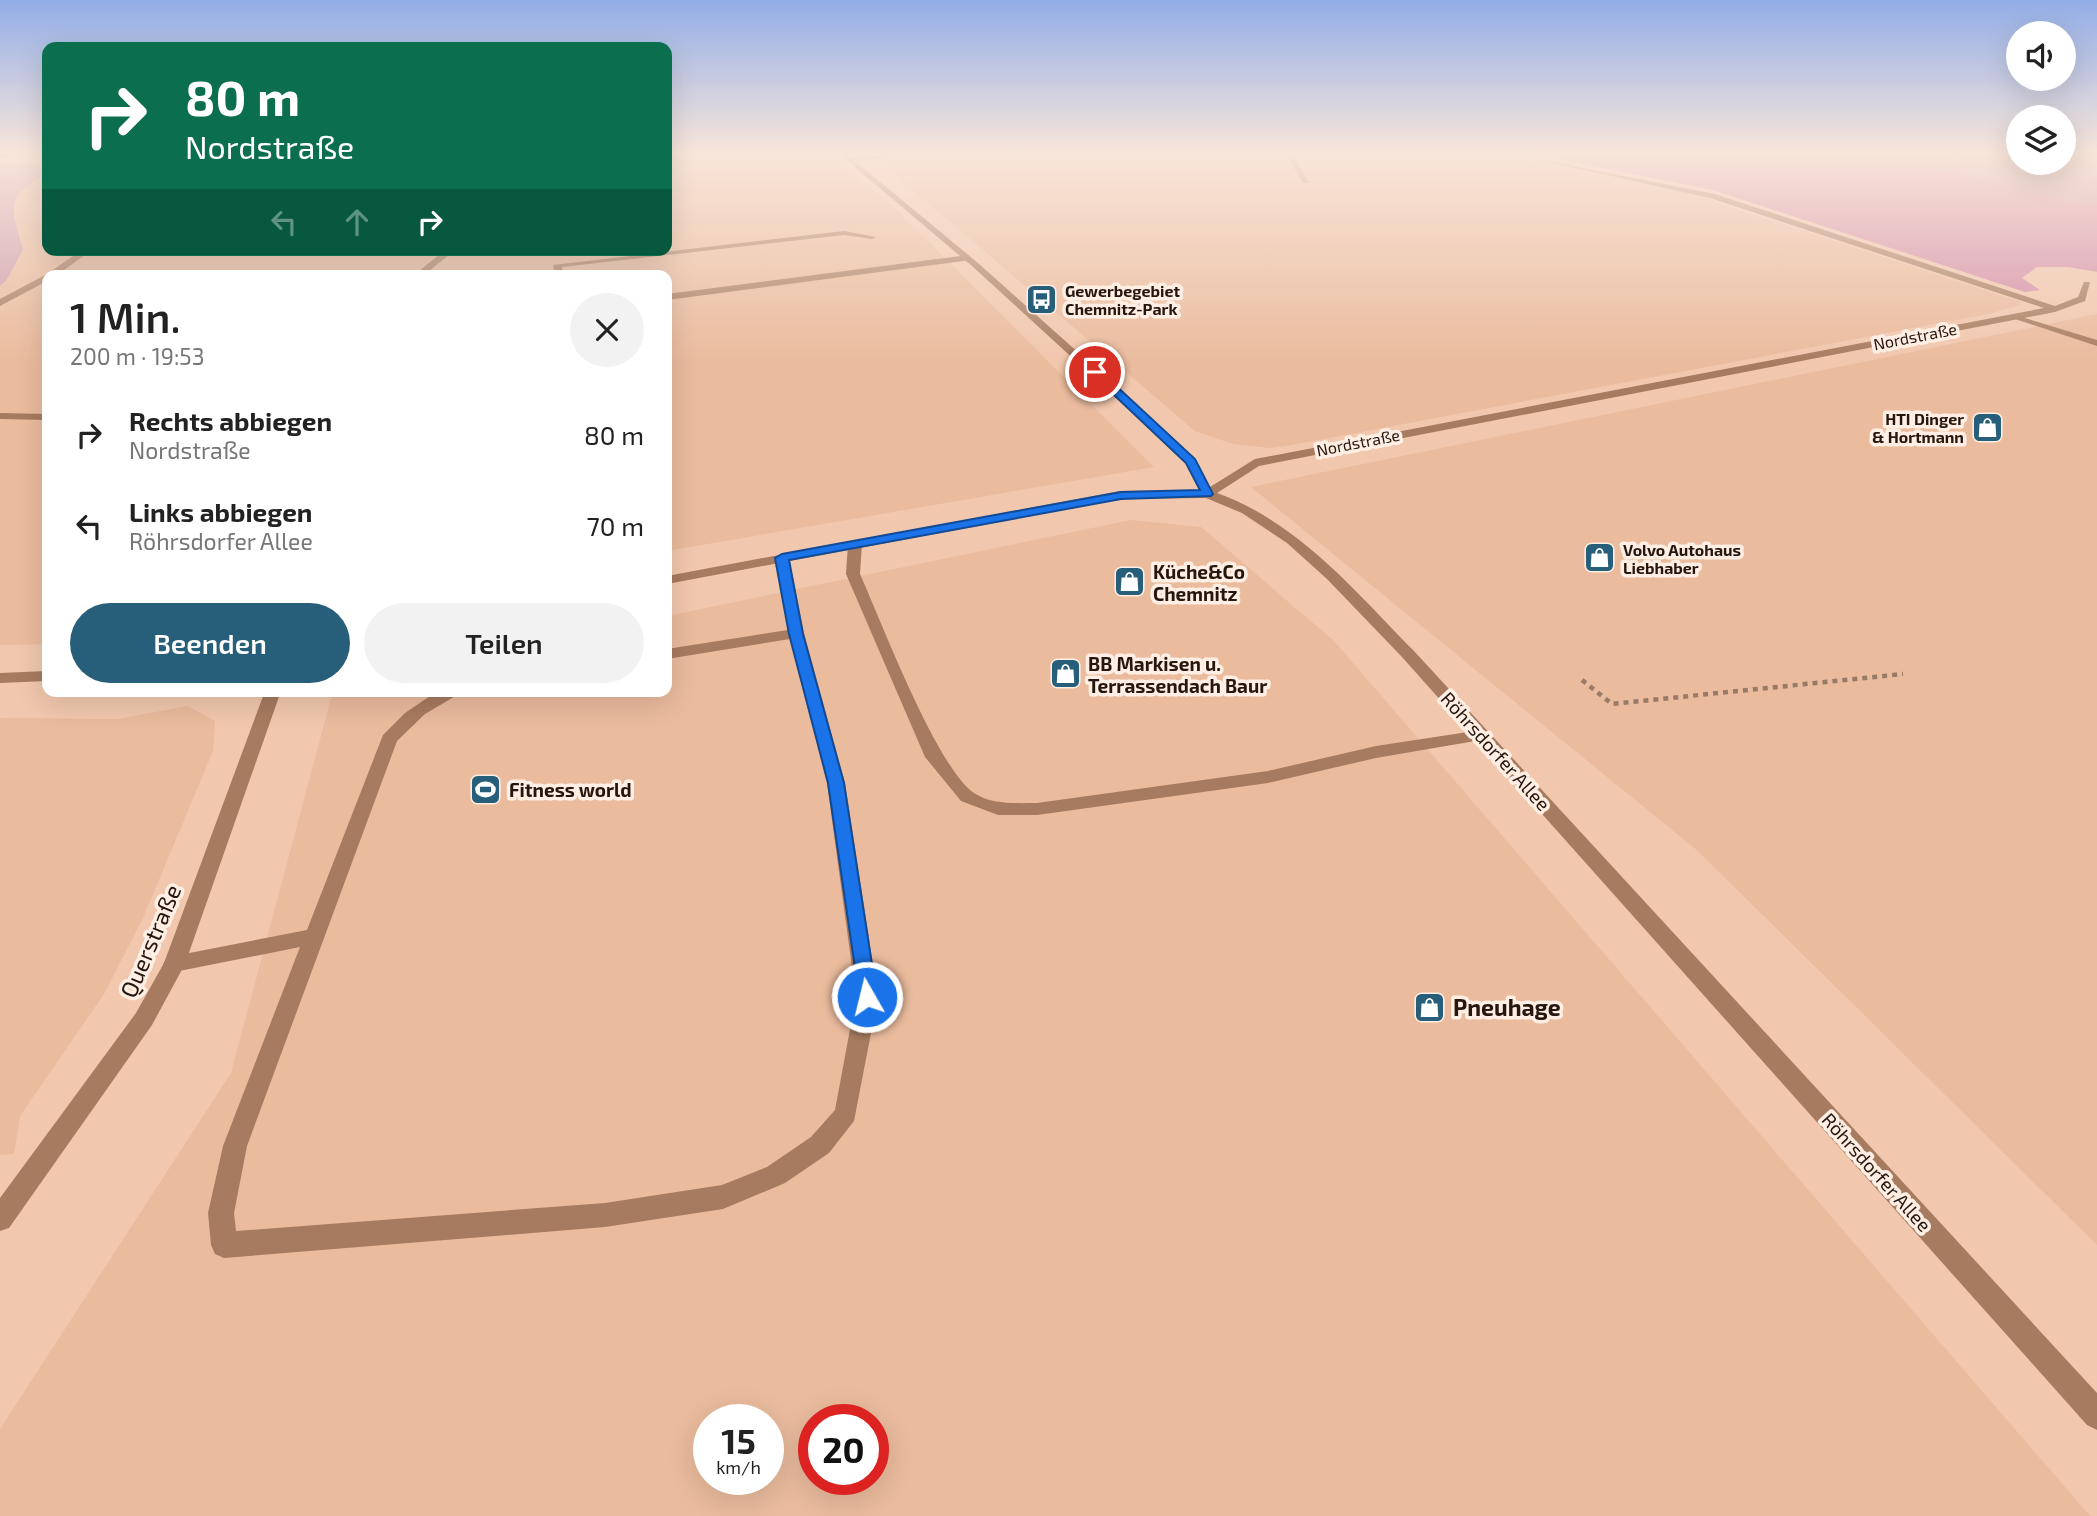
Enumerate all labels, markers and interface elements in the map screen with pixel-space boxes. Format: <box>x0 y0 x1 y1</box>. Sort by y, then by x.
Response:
map controls <box>2006 21 2076 175</box>
button: sound <box>2006 21 2076 91</box>
text: 80 m <box>185 67 300 126</box>
icon: right <box>70 70 161 161</box>
button: layers <box>2006 105 2076 175</box>
text: Nordstraße <box>185 127 354 165</box>
icon: left <box>265 203 303 241</box>
icon: ahead <box>338 203 376 241</box>
icon: right <box>411 203 449 241</box>
place label: Gewerbegebiet Chemnitz-Park <box>1065 281 1180 318</box>
bus stop icon: Gewerbegebiet Chemnitz-Park <box>1025 282 1059 316</box>
text: 1 Min. <box>70 291 181 341</box>
button: close <box>570 293 644 367</box>
street label: Nordstraße <box>1872 319 1958 353</box>
text: 200 m · 19:53 <box>70 342 204 370</box>
pin <box>1065 342 1125 402</box>
icon: arrive <box>1076 353 1114 391</box>
text: Rechts abbiegen <box>129 405 332 436</box>
place label: HTI Dinger & Hortmann <box>1872 409 1964 446</box>
shop icon: HTI Dinger & Hortmann <box>1970 410 2004 444</box>
icon: right <box>70 416 108 454</box>
text: 80 m <box>584 419 644 450</box>
street label: Nordstraße <box>1315 425 1401 459</box>
text: Nordstraße <box>129 436 251 464</box>
text: Links abbiegen <box>129 496 313 527</box>
icon: left <box>70 507 108 545</box>
text: 70 m <box>586 510 644 541</box>
text: Röhrsdorfer Allee <box>129 527 313 555</box>
place label: Volvo Autohaus Liebhaber <box>1623 540 1741 577</box>
shop icon: Volvo Autohaus Liebhaber <box>1583 541 1617 575</box>
place label: Küche&Co Chemnitz <box>1153 560 1245 605</box>
shop icon: Küche&Co Chemnitz <box>1113 565 1147 599</box>
button: Beenden <box>70 603 350 683</box>
button: Teilen <box>364 603 644 683</box>
place label: BB Markisen u. Terrassendach Baur <box>1088 652 1267 697</box>
shop icon: BB Markisen u. Terrassendach Baur <box>1048 657 1082 691</box>
street label: Röhrsdorfer Allee <box>1437 687 1555 815</box>
sports icon: Fitness world <box>469 772 503 806</box>
place label: Fitness world <box>509 778 632 801</box>
street label: Querstraße <box>114 880 186 1002</box>
position arrow <box>830 960 904 1034</box>
shop icon: Pneuhage <box>1413 990 1447 1024</box>
place label: Pneuhage <box>1453 993 1561 1021</box>
street label: Röhrsdorfer Allee <box>1818 1108 1936 1236</box>
speed limit sign: 20 <box>798 1404 889 1495</box>
text: 15 <box>721 1419 756 1461</box>
text: km/h <box>716 1456 761 1478</box>

